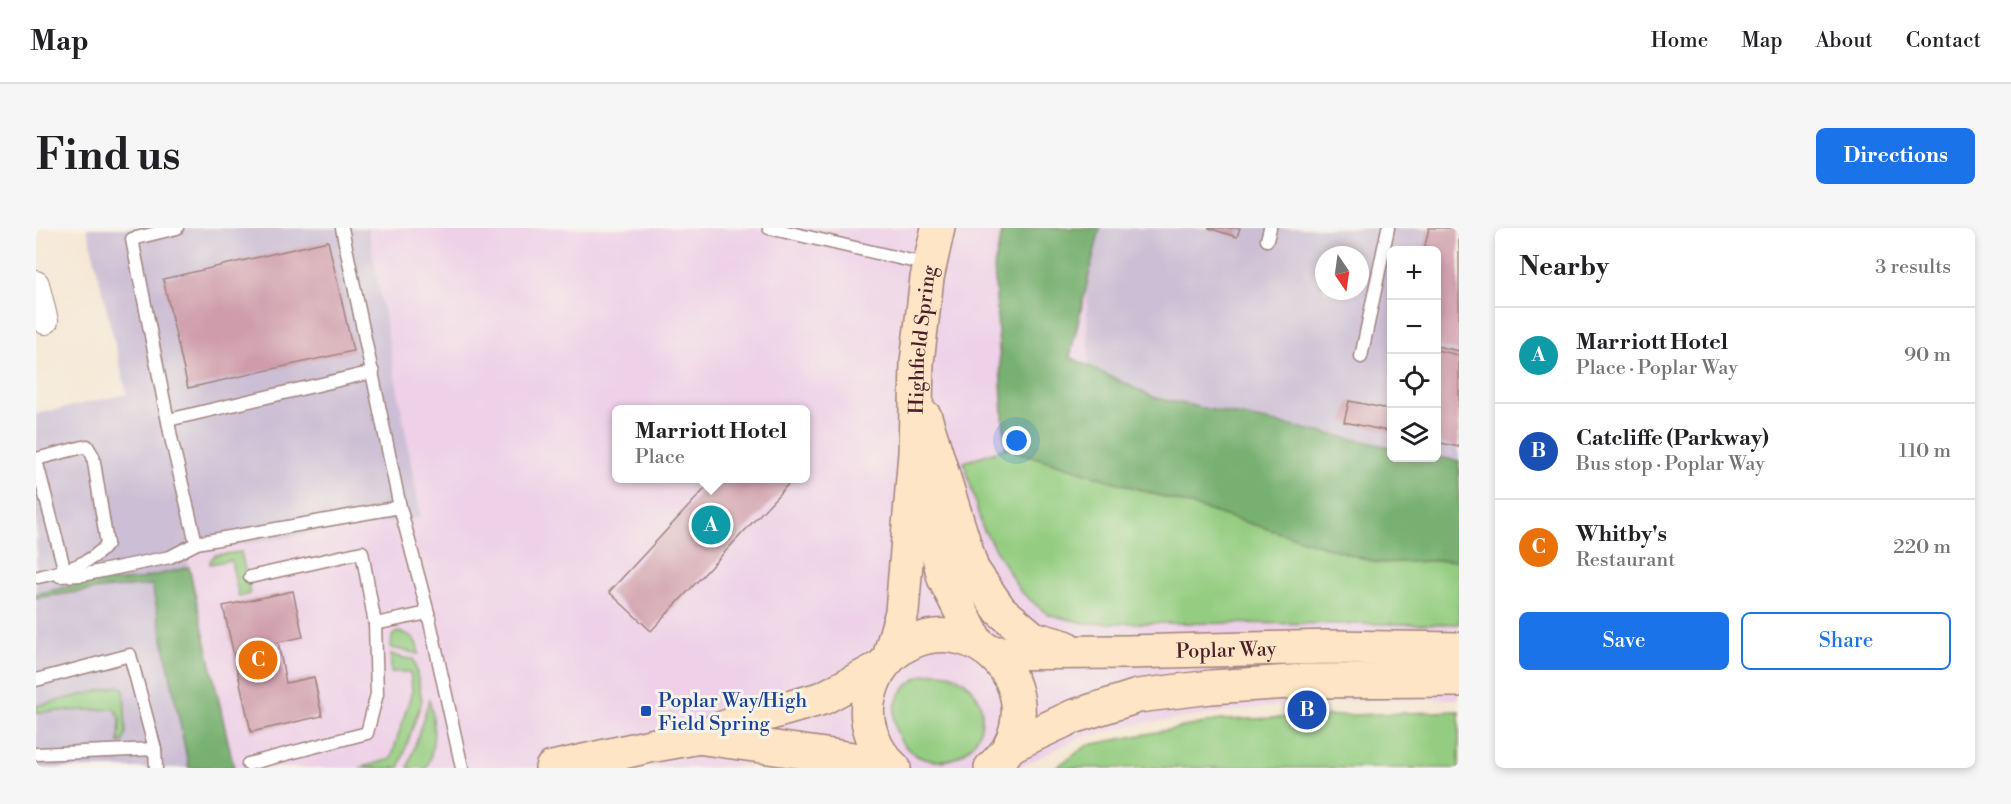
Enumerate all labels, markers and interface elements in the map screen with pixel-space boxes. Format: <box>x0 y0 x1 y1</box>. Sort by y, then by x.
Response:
text: Map <box>30 24 89 59</box>
text: Home <box>1651 28 1708 54</box>
text: Map <box>1741 28 1783 54</box>
text: About <box>1816 28 1873 54</box>
text: Contact <box>1906 28 1981 54</box>
button: Directions <box>1816 128 1975 184</box>
text: Find us <box>36 130 180 183</box>
north arrow <box>1315 246 1369 300</box>
map controls <box>1387 246 1441 462</box>
button: + <box>1387 246 1441 300</box>
text: Nearby <box>1519 251 1609 283</box>
text: 3 results <box>1875 255 1951 280</box>
street label: Highfield Spring <box>905 262 944 415</box>
button: − <box>1387 300 1441 354</box>
text: Marriott Hotel <box>1576 329 1728 356</box>
text: A <box>1531 343 1546 368</box>
text: 90 m <box>1904 343 1951 368</box>
button: locate <box>1387 354 1441 408</box>
text: Place · Poplar Way <box>1576 356 1738 381</box>
popup <box>612 405 810 483</box>
button: layers <box>1387 408 1441 462</box>
text: Marriott Hotel <box>635 418 787 445</box>
text: Catcliffe (Parkway) <box>1576 425 1769 452</box>
your location <box>1002 426 1031 455</box>
text: B <box>1531 439 1546 464</box>
text: 110 m <box>1899 439 1951 464</box>
text: Place <box>635 445 685 470</box>
text: Bus stop · Poplar Way <box>1576 452 1765 477</box>
pin: A <box>692 502 730 548</box>
text: Whitby's <box>1576 521 1667 548</box>
text: C <box>1531 535 1546 560</box>
text: 220 m <box>1893 535 1951 560</box>
text: Restaurant <box>1576 548 1675 573</box>
button: Save <box>1519 612 1729 670</box>
button: Share <box>1741 612 1951 670</box>
street label: Poplar Way <box>1175 637 1277 665</box>
pin: C <box>238 638 278 682</box>
pin: B <box>1288 688 1326 732</box>
place label: Poplar Way/High Field Spring <box>658 689 807 737</box>
marker: Poplar Way/High Field Spring <box>639 704 653 718</box>

